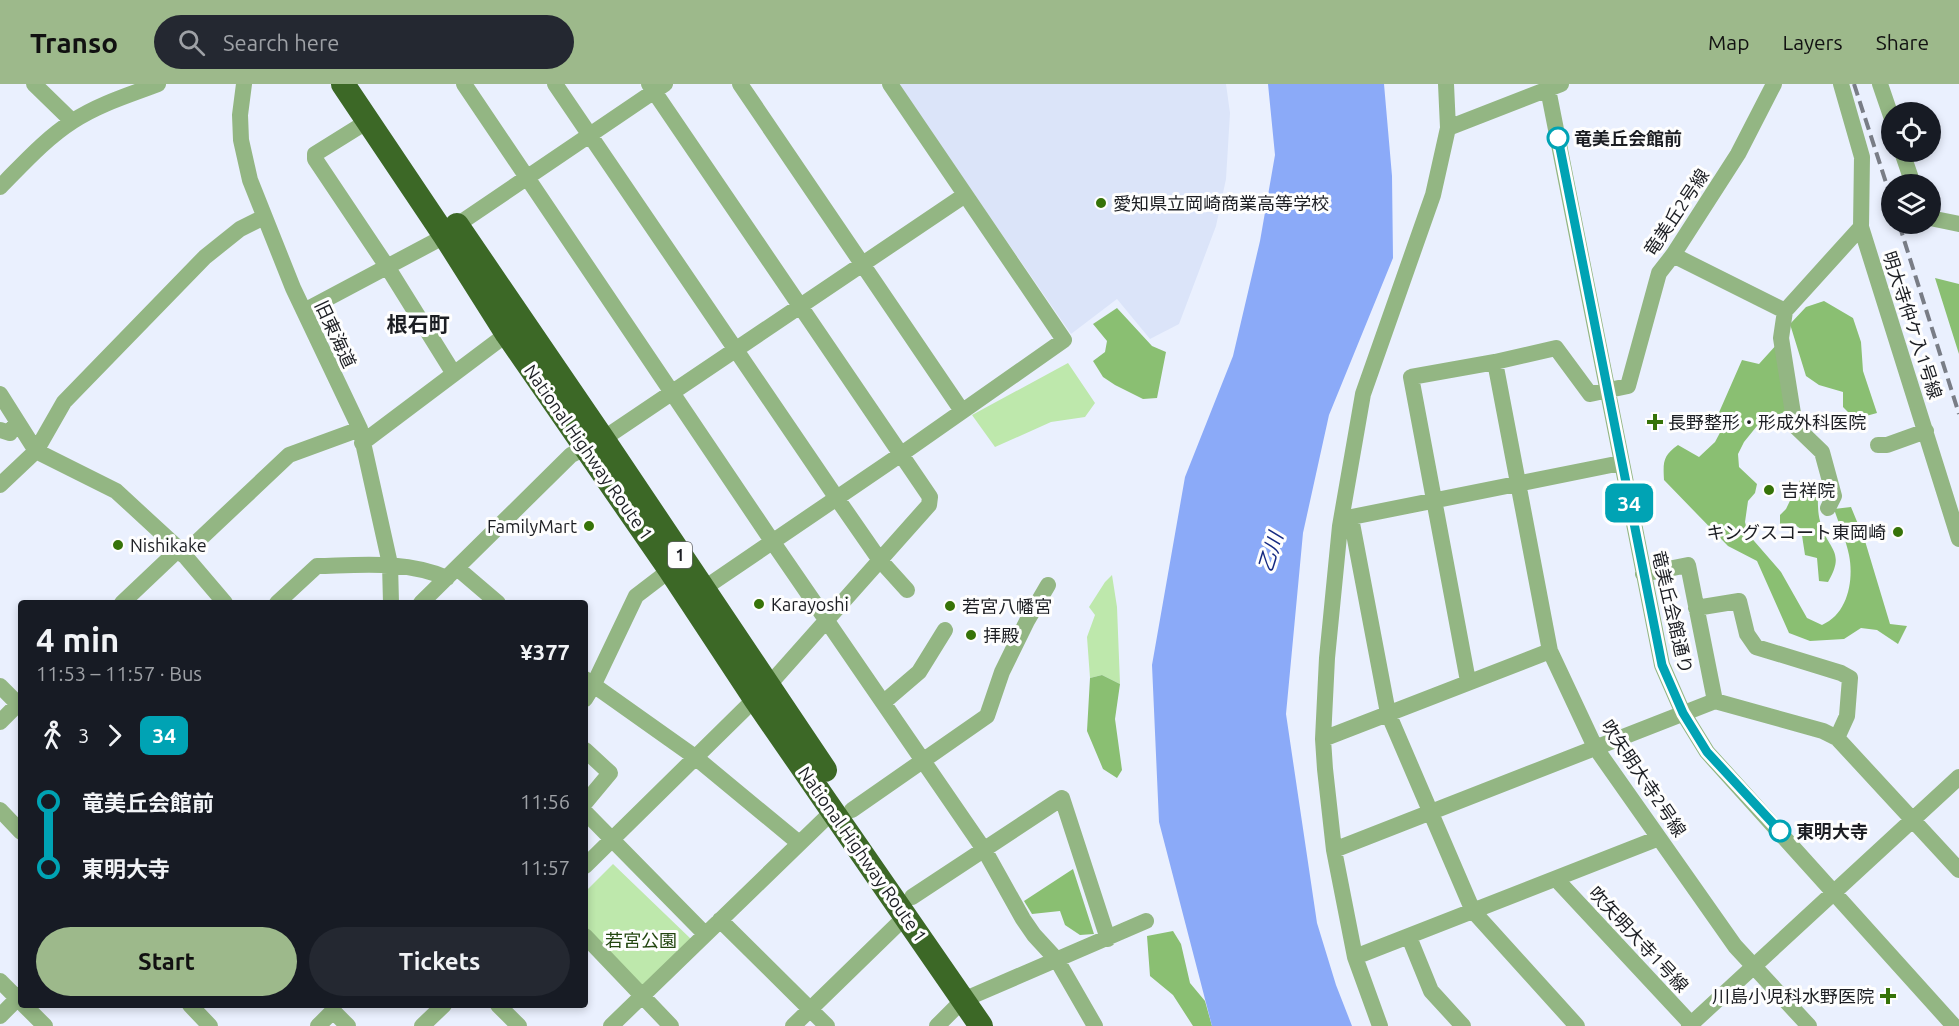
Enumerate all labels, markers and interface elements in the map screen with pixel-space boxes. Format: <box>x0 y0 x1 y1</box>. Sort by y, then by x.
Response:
search box <box>154 15 574 69</box>
icon: search <box>175 26 208 59</box>
text: Transo <box>30 27 118 58</box>
text: Search here <box>223 30 339 55</box>
text: Map <box>1708 30 1749 54</box>
text: Layers <box>1782 30 1843 54</box>
text: Share <box>1876 30 1929 54</box>
map controls <box>1881 102 1941 234</box>
button: locate <box>1881 102 1941 162</box>
marker: 竜美丘会館前 <box>1547 127 1569 149</box>
place label: 竜美丘会館前 <box>1574 128 1682 148</box>
street label: 竜美丘2号線 <box>1640 165 1712 259</box>
button: layers <box>1881 174 1941 234</box>
place label: 愛知県立岡崎商業高等学校 <box>1113 193 1329 213</box>
marker: 愛知県立岡崎商業高等学校 <box>1094 196 1108 210</box>
street label: 明大寺仲ケ入1号線 <box>1880 249 1946 401</box>
street label: 旧東海道 <box>312 297 360 371</box>
district label: 根石町 <box>387 312 450 336</box>
street label: National Highway Route 1 <box>521 361 657 543</box>
place label: 長野整形・形成外科医院 <box>1668 412 1866 432</box>
marker: 長野整形・形成外科医院 <box>1646 413 1664 431</box>
place label: 吉祥院 <box>1781 480 1835 500</box>
marker: 吉祥院 <box>1762 483 1776 497</box>
line badge: 34 <box>1602 484 1656 522</box>
text: 34 <box>1617 491 1641 515</box>
place label: FamilyMart <box>487 516 577 536</box>
marker: FamilyMart <box>582 519 596 533</box>
place label: キングスコート東岡崎 <box>1707 522 1886 542</box>
marker: キングスコート東岡崎 <box>1891 525 1905 539</box>
water label: 乙川 <box>1253 528 1287 574</box>
place label: Nishikake <box>130 535 207 555</box>
marker: Nishikake <box>111 538 125 552</box>
road number: 1 <box>668 542 692 568</box>
street label: 竜美丘会館通り <box>1649 548 1697 676</box>
place label: Karayoshi <box>771 594 849 614</box>
place label: 若宮八幡宮 <box>962 596 1052 616</box>
marker: Karayoshi <box>752 597 766 611</box>
marker: 若宮八幡宮 <box>943 599 957 613</box>
text: 4 min <box>36 621 119 658</box>
place label: 拝殿 <box>983 625 1019 645</box>
marker: 拝殿 <box>964 628 978 642</box>
text: ¥377 <box>520 639 570 664</box>
text: 11:53 – 11:57 · Bus <box>36 662 202 685</box>
street label: 吹矢明大寺2号線 <box>1598 716 1690 840</box>
icon: walk <box>36 719 69 752</box>
icon: forward <box>98 719 131 752</box>
text: 34 <box>152 723 176 747</box>
text: 3 <box>78 724 89 747</box>
street label: National Highway Route 1 <box>795 763 931 945</box>
text: 竜美丘会館前 <box>82 790 214 815</box>
text: 11:56 <box>520 790 570 813</box>
marker: 東明大寺 <box>1769 820 1791 842</box>
place label: 東明大寺 <box>1796 821 1868 841</box>
text: 東明大寺 <box>82 856 170 881</box>
text: 11:57 <box>520 856 570 879</box>
street label: 吹矢明大寺1号線 <box>1585 882 1693 996</box>
button: Start <box>36 927 297 996</box>
button: Tickets <box>309 927 570 996</box>
park label: 若宮公園 <box>605 930 677 950</box>
place label: 川島小児科水野医院 <box>1712 986 1874 1006</box>
marker: 川島小児科水野医院 <box>1879 987 1897 1005</box>

